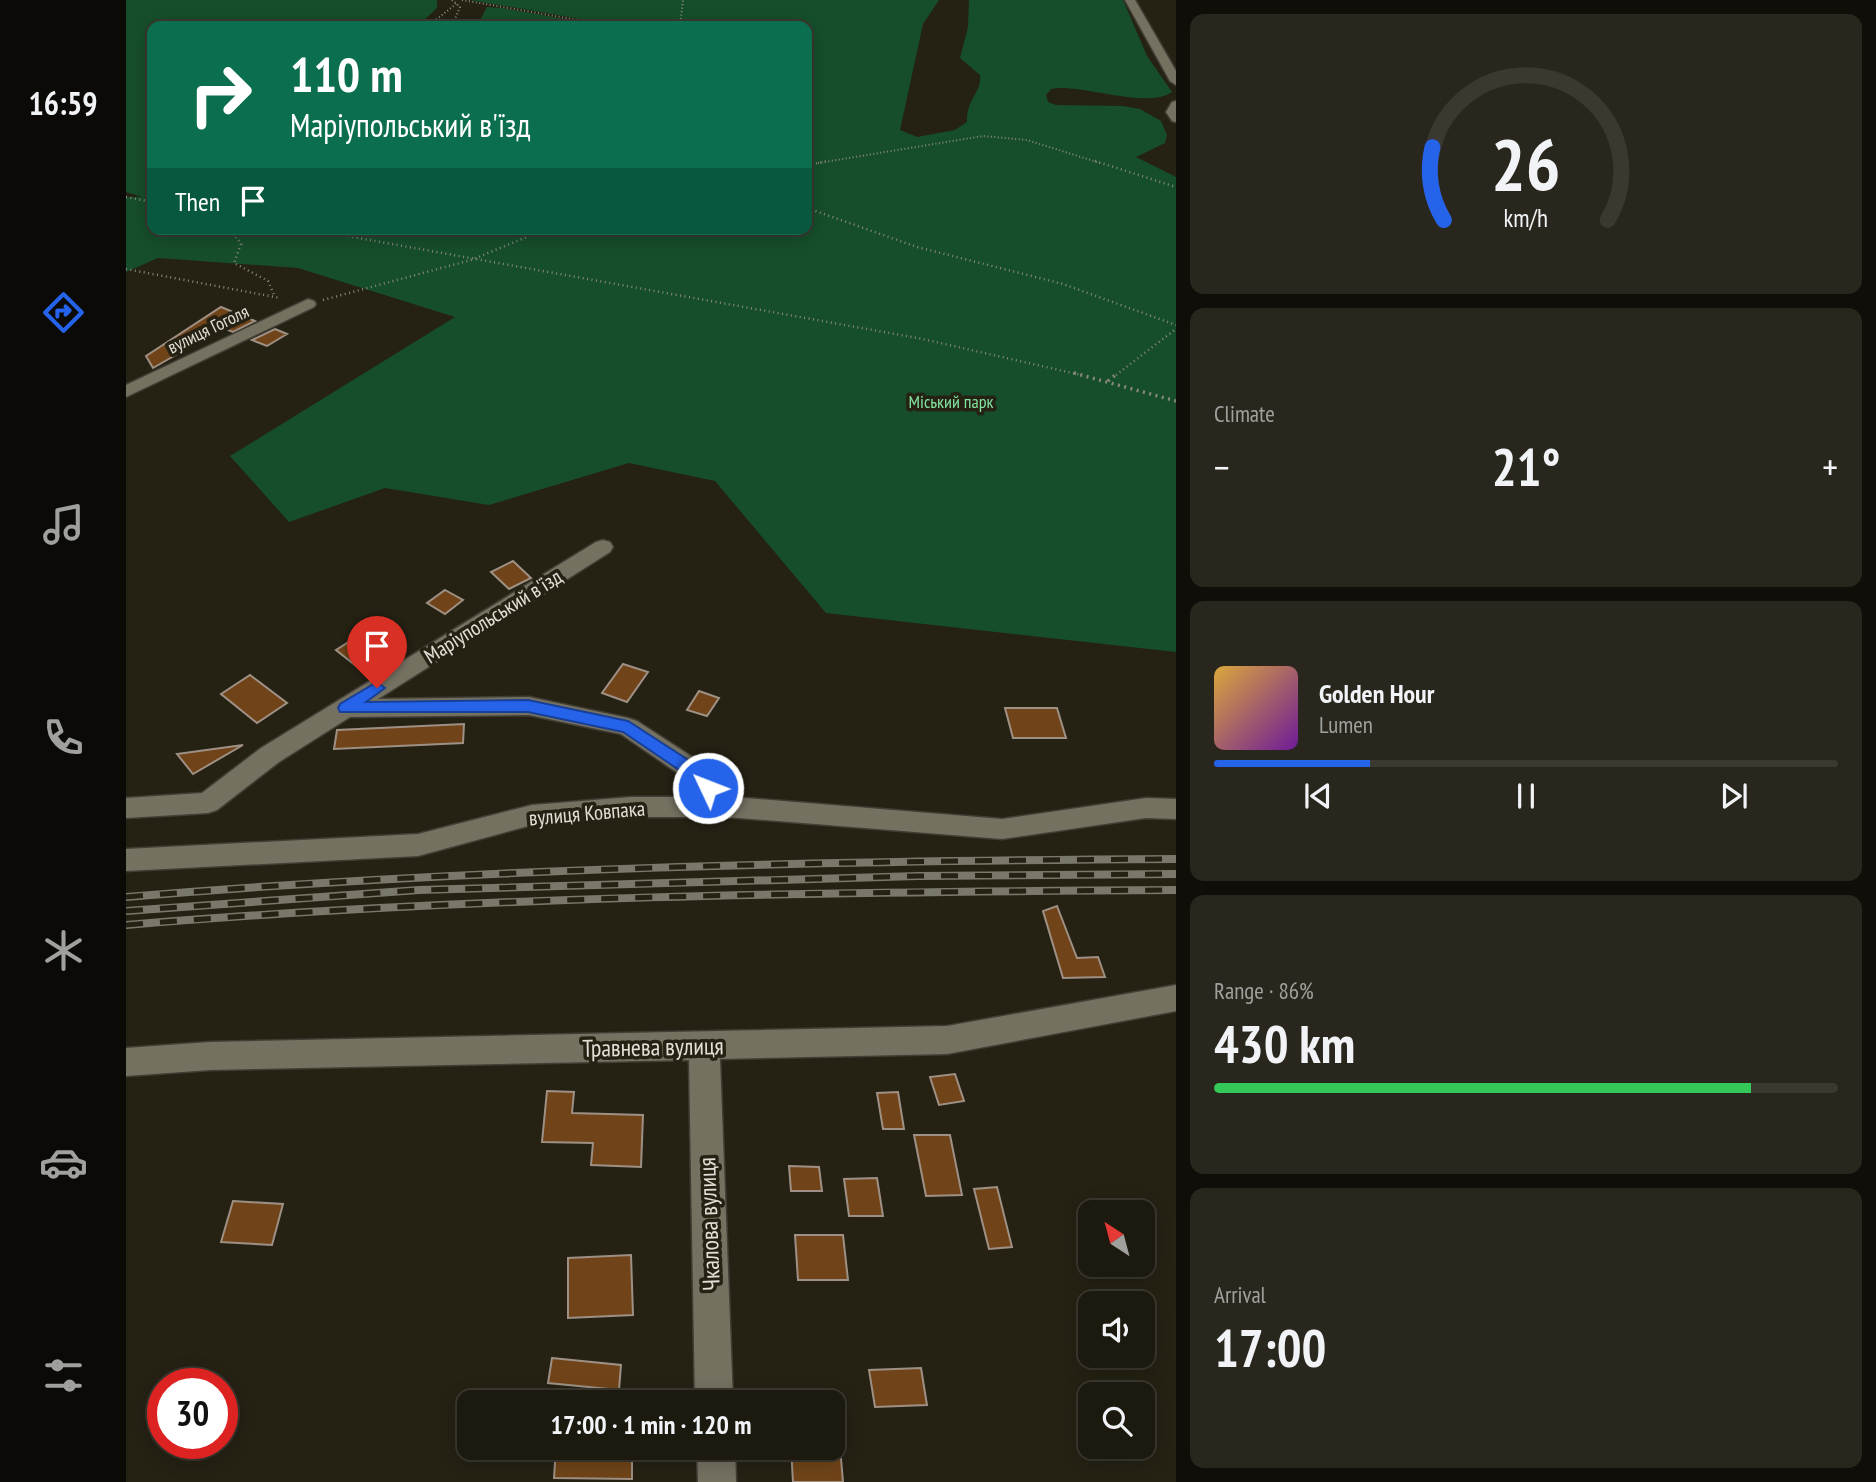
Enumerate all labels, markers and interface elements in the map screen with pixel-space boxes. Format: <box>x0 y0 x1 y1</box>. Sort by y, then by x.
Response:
text: 110 m <box>290 42 403 106</box>
icon: right <box>175 49 266 140</box>
text: 16:59 <box>28 82 98 124</box>
text: Маріупольський в'їзд <box>290 104 531 146</box>
text: 26 <box>1491 116 1561 210</box>
icon: arrive <box>234 182 272 220</box>
text: Then <box>175 185 220 218</box>
text: km/h <box>1504 202 1548 234</box>
icon: directions <box>39 288 88 337</box>
street label: вулиця Гоголя <box>164 299 252 359</box>
park label: Міський парк <box>909 390 993 413</box>
text: Climate <box>1214 399 1275 428</box>
text: 21° <box>1492 433 1560 500</box>
text: − <box>1214 442 1230 491</box>
text: + <box>1822 442 1838 491</box>
icon: music <box>39 500 88 549</box>
street label: Маріупольський в'їзд <box>419 563 567 669</box>
pin <box>347 616 407 688</box>
icon: arrive <box>358 627 396 665</box>
text: Golden Hour <box>1319 677 1434 710</box>
text: Lumen <box>1319 710 1373 739</box>
icon: phone <box>39 713 88 762</box>
position arrow <box>671 751 745 825</box>
icon: previous <box>1299 777 1337 815</box>
icon: pause <box>1507 777 1545 815</box>
icon: next <box>1715 777 1753 815</box>
street label: вулиця Ковпака <box>528 794 646 832</box>
icon: climate <box>39 926 88 975</box>
text: Range · 86% <box>1214 976 1314 1005</box>
text: 430 km <box>1214 1010 1355 1077</box>
street label: Травнева вулиця <box>582 1030 724 1064</box>
icon: car <box>39 1138 88 1187</box>
street label: Чкалова вулиця <box>691 1157 727 1291</box>
north arrow <box>1078 1200 1155 1278</box>
map controls <box>1078 1200 1155 1459</box>
text: Arrival <box>1214 1280 1266 1309</box>
button: sound <box>1078 1291 1155 1368</box>
text: 17:00 <box>1214 1314 1326 1381</box>
icon: filters <box>39 1351 88 1400</box>
speed limit sign: 30 <box>147 1368 238 1459</box>
button: search <box>1078 1382 1155 1459</box>
text: 17:00 · 1 min · 120 m <box>551 1408 751 1441</box>

